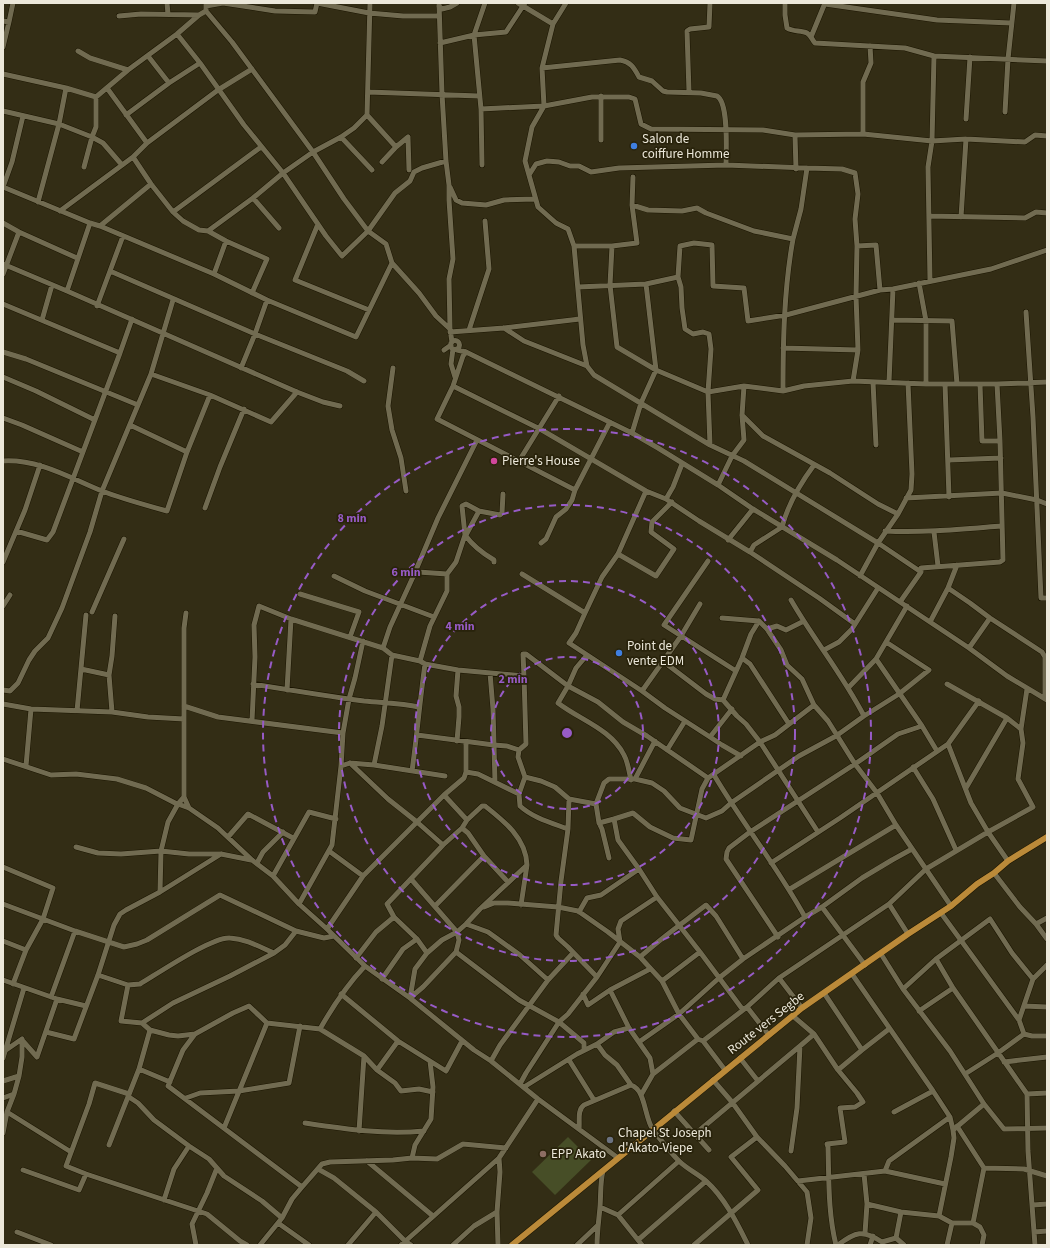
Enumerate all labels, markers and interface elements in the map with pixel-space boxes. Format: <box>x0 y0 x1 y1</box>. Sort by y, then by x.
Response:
place label: Salon de coiffure Homme <box>642 130 729 163</box>
marker: Salon de coiffure Homme <box>629 141 639 151</box>
place label: Pierre's House <box>502 452 580 470</box>
marker: Pierre's House <box>489 456 499 466</box>
text: 8 min <box>337 510 367 527</box>
text: 6 min <box>391 564 421 581</box>
text: 4 min <box>445 618 475 635</box>
place label: Point de vente EDM <box>627 637 684 670</box>
marker: Point de vente EDM <box>614 648 624 658</box>
text: 2 min <box>498 671 528 688</box>
centre of rings <box>560 726 574 740</box>
street label: Route vers Segbe <box>724 987 808 1059</box>
place label: Chapel St Joseph d'Akato-Viepe <box>618 1124 712 1157</box>
marker: Chapel St Joseph d'Akato-Viepe <box>605 1135 615 1145</box>
place label: EPP Akato <box>551 1145 606 1163</box>
marker: EPP Akato <box>538 1149 548 1159</box>

